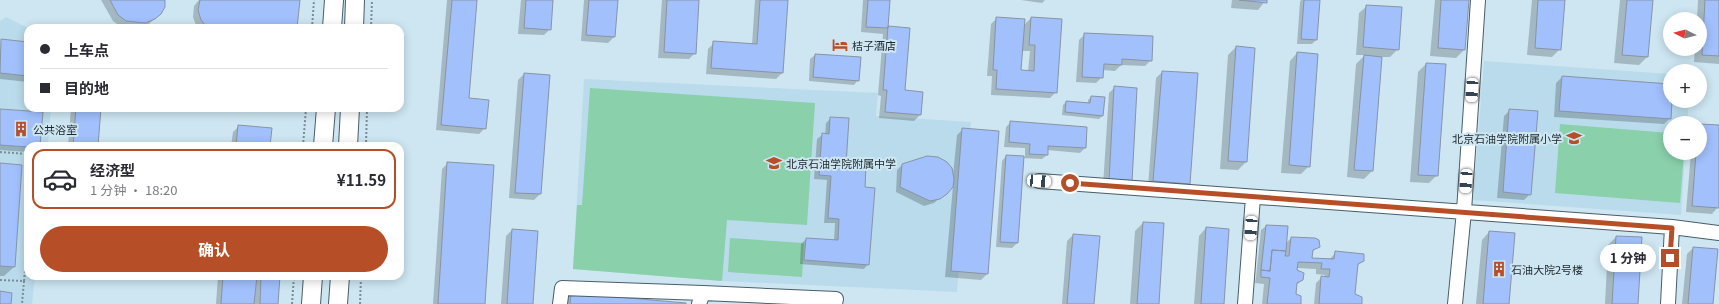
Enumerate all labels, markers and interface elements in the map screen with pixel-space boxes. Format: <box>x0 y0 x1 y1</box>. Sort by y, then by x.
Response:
north arrow <box>1663 12 1707 56</box>
map controls <box>1663 12 1707 160</box>
hotel icon: 桔子酒店 <box>831 36 849 54</box>
place label: 桔子酒店 <box>852 37 896 53</box>
text: 上车点 <box>64 39 109 60</box>
button: + <box>1663 64 1707 108</box>
text: 目的地 <box>64 77 109 98</box>
car <box>1465 78 1479 102</box>
button: − <box>1663 116 1707 160</box>
building icon: 公共浴室 <box>12 120 30 138</box>
place label: 公共浴室 <box>33 121 77 137</box>
school or university icon: 北京石油学院附属小学 <box>1565 129 1583 147</box>
place label: 北京石油学院附属小学 <box>1452 130 1562 146</box>
school or university icon: 北京石油学院附属中学 <box>765 154 783 172</box>
place label: 北京石油学院附属中学 <box>786 155 896 171</box>
text: 经济型 <box>90 159 135 180</box>
icon: car <box>42 161 78 197</box>
text: ¥11.59 <box>337 169 386 190</box>
car <box>1459 169 1473 193</box>
car <box>1027 174 1051 188</box>
route start <box>1061 174 1079 192</box>
text: 1 分钟 · 18:20 <box>90 180 177 199</box>
car <box>1244 216 1258 240</box>
button: 确认 <box>40 226 388 272</box>
callout: 1 分钟 <box>1600 244 1656 272</box>
text: 1 分钟 <box>1610 248 1646 267</box>
route end <box>1661 249 1679 267</box>
building icon: 石油大院2号楼 <box>1490 260 1508 278</box>
place label: 石油大院2号楼 <box>1511 261 1583 277</box>

